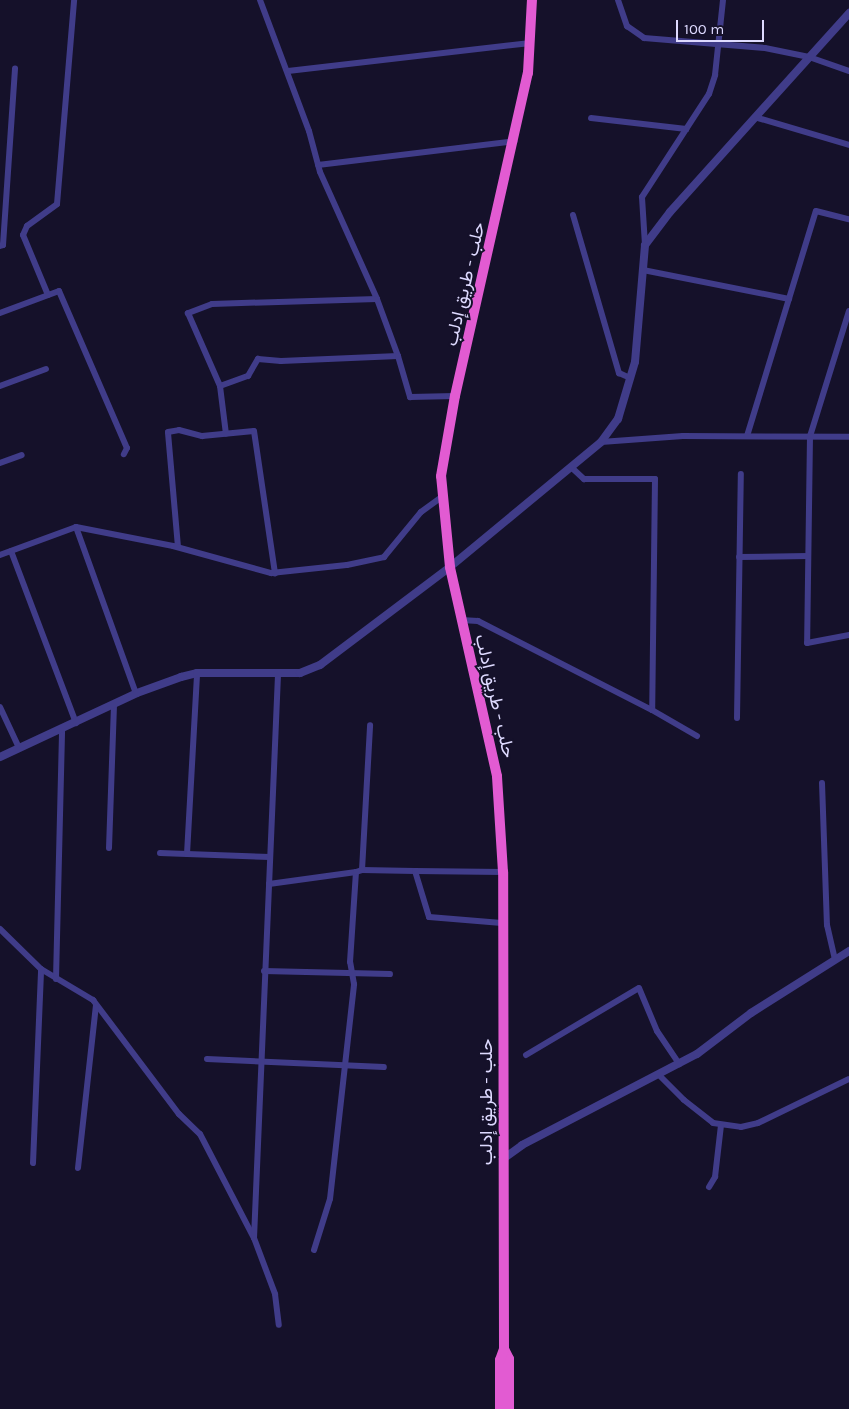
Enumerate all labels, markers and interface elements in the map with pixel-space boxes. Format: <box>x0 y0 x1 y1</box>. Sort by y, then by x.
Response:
scale bar <box>679 10 766 42</box>
text: 100 m <box>684 20 724 38</box>
street label: حلب - طريق إدلب <box>440 220 490 348</box>
street label: حلب - طريق إدلب <box>470 632 520 760</box>
street label: حلب - طريق إدلب <box>475 1039 497 1165</box>

